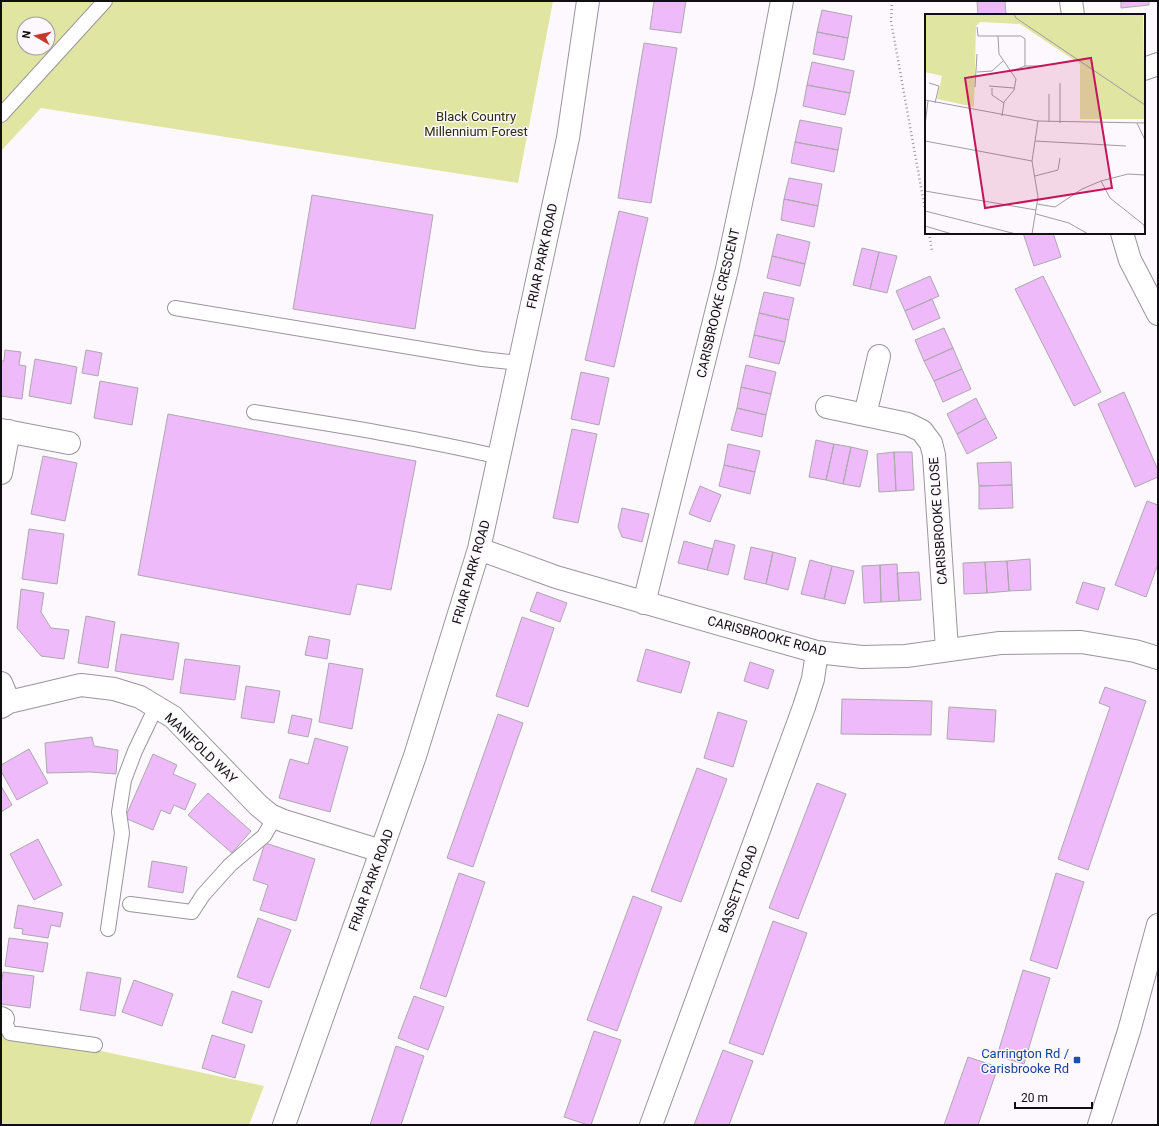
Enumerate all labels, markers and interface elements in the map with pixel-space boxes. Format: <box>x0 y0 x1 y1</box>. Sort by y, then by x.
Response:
inset map <box>925 14 1145 234</box>
north arrow <box>16 16 56 56</box>
text: N <box>20 29 34 39</box>
park label: Black Country Millennium Forest <box>424 109 528 139</box>
street label: FRIAR PARK ROAD <box>523 202 561 310</box>
street label: CARISBROOKE CRESCENT <box>693 226 743 379</box>
street label: CARISBROOKE CLOSE <box>926 457 950 585</box>
street label: FRIAR PARK ROAD <box>449 518 493 626</box>
street label: CARISBROOKE ROAD <box>706 613 828 659</box>
street label: MANIFOLD WAY <box>162 710 240 786</box>
street label: FRIAR PARK ROAD <box>346 827 396 933</box>
street label: BASSETT ROAD <box>715 843 761 935</box>
place label: Carrington Rd / Carisbrooke Rd <box>981 1046 1069 1076</box>
marker: Carrington Rd / Carisbrooke Rd <box>1072 1055 1082 1065</box>
scale bar <box>1015 1084 1092 1110</box>
text: 20 m <box>1021 1091 1048 1105</box>

